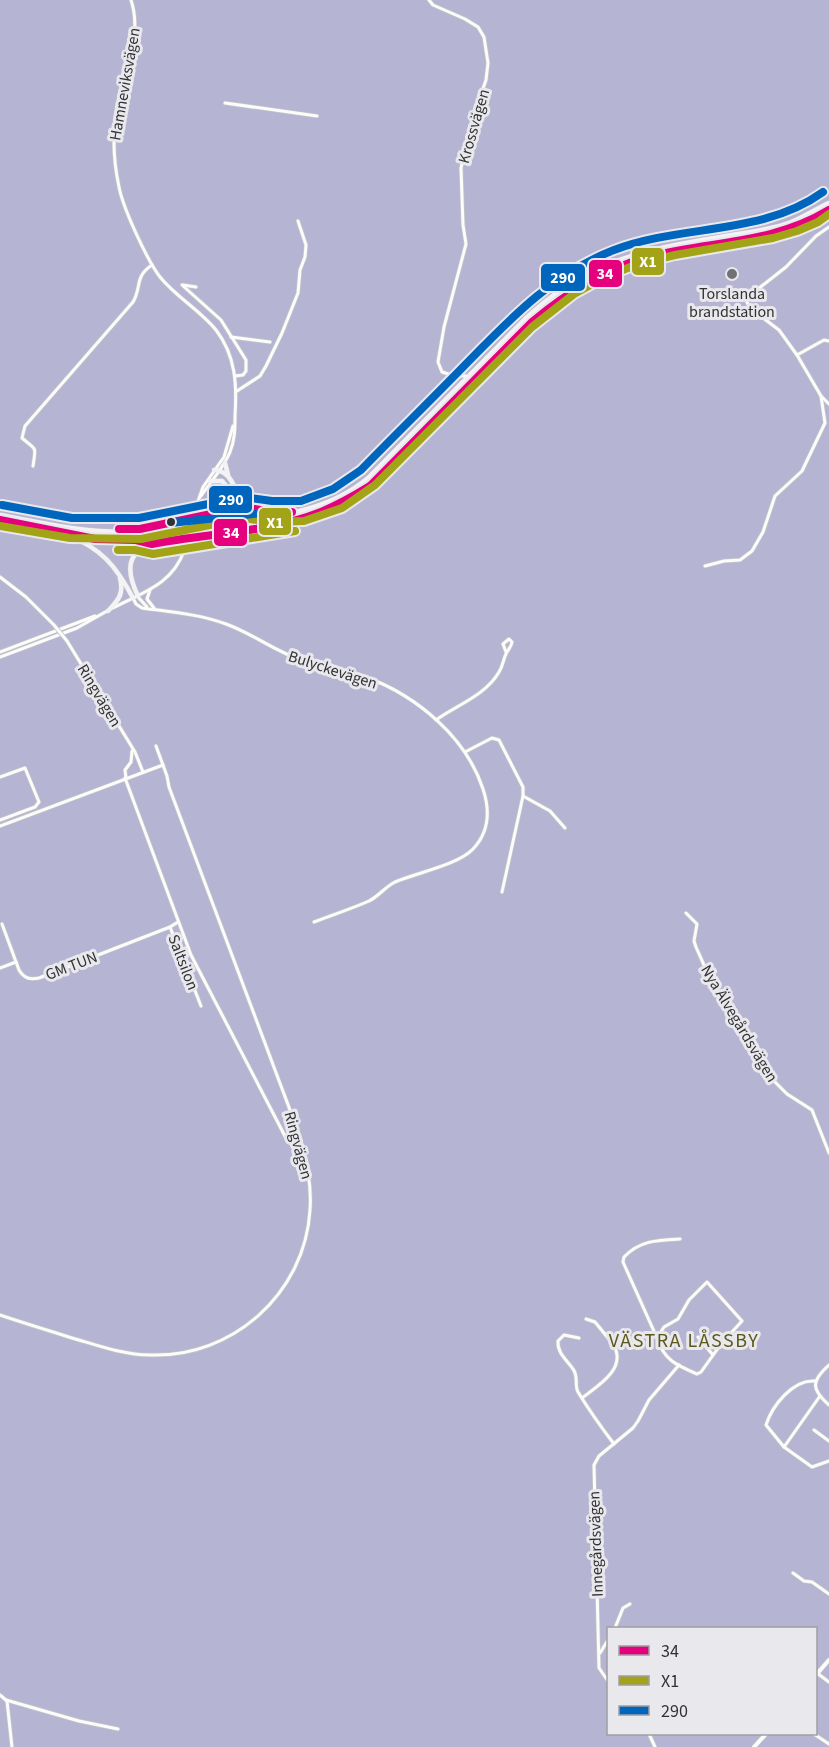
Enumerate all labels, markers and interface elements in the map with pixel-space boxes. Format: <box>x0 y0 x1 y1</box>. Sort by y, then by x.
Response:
street label: Hamneviksvägen <box>104 26 146 142</box>
street label: Krossvägen <box>453 86 495 166</box>
line badge: X1 <box>631 247 665 276</box>
text: X1 <box>639 251 657 273</box>
line badge: 34 <box>588 259 623 288</box>
line badge: 290 <box>540 263 586 292</box>
text: 34 <box>597 263 614 285</box>
text: 290 <box>550 267 576 289</box>
marker: Torslanda brandstation <box>725 267 739 281</box>
place label: Torslanda brandstation <box>689 283 775 323</box>
line badge: 290 <box>208 485 253 514</box>
text: 290 <box>218 489 244 511</box>
line badge: X1 <box>258 507 292 536</box>
text: X1 <box>266 512 284 534</box>
unlabelled marker <box>165 516 177 528</box>
line badge: 34 <box>213 518 248 547</box>
text: 34 <box>223 522 240 544</box>
street label: Bulyckevägen <box>285 645 380 695</box>
street label: Ringvägen <box>72 660 126 731</box>
street label: Saltsilon <box>162 931 204 993</box>
street label: GM TUN <box>42 946 100 986</box>
street label: Nya Älvegårdsvägen <box>695 961 783 1086</box>
street label: Ringvägen <box>278 1109 318 1182</box>
district label: VÄSTRA LÅSSBY <box>609 1327 759 1355</box>
street label: Innegårdsvägen <box>583 1491 609 1597</box>
legend <box>607 1627 817 1735</box>
text: 34 <box>661 1639 679 1664</box>
text: X1 <box>661 1669 679 1694</box>
text: 290 <box>661 1699 688 1724</box>

